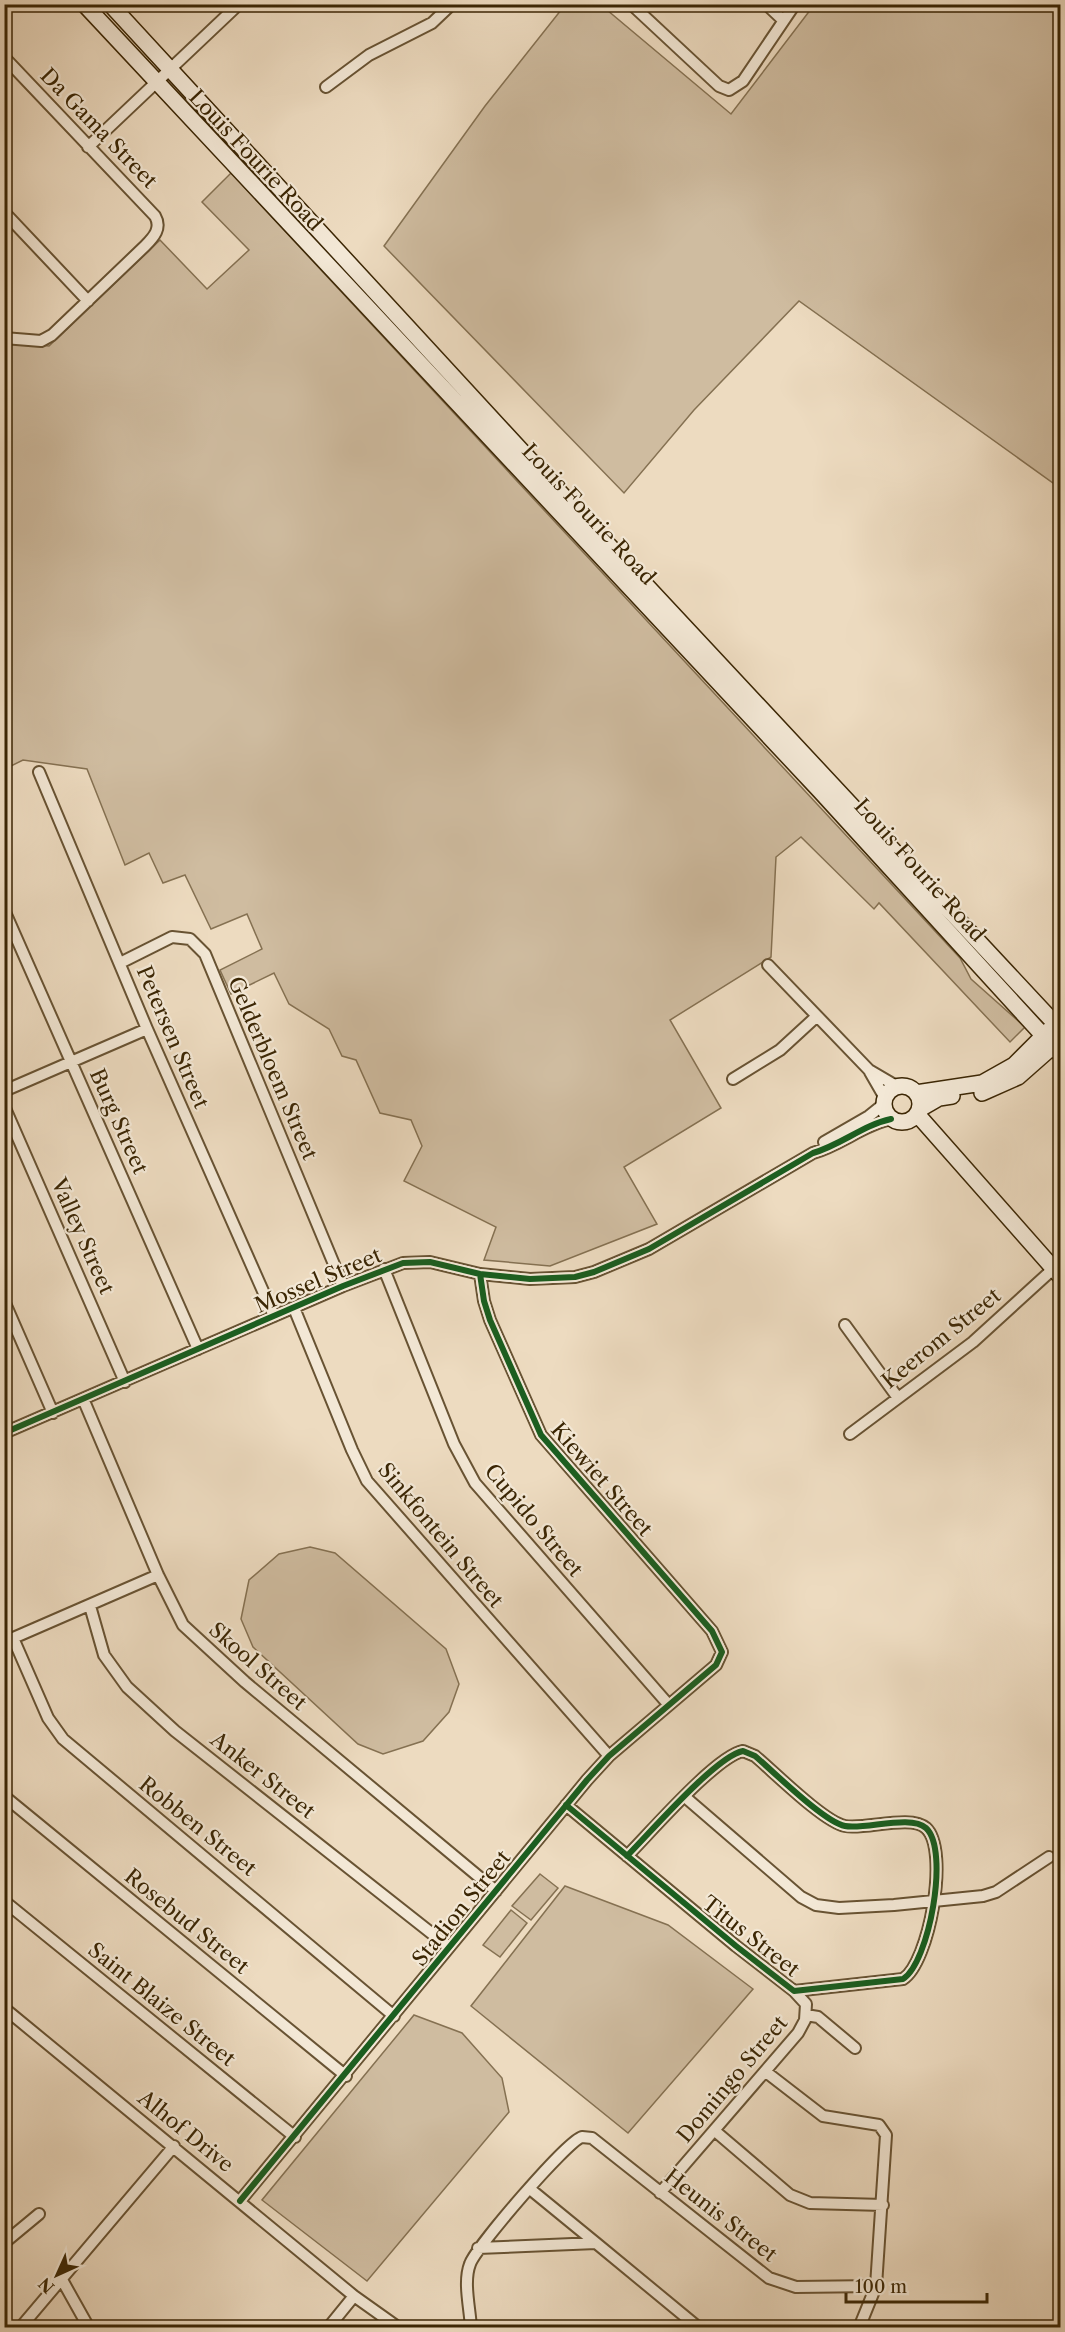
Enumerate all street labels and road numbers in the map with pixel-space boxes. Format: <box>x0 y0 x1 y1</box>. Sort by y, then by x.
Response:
street label: Da Gama Street <box>36 63 163 194</box>
street label: Louis Fourie Road <box>184 84 328 236</box>
street label: Louis Fourie Road <box>517 438 661 590</box>
street label: Louis Fourie Road <box>849 793 991 947</box>
street label: Petersen Street <box>132 962 214 1112</box>
street label: Gelderbloem Street <box>223 973 323 1164</box>
street label: Burg Street <box>85 1065 154 1178</box>
street label: Valley Street <box>46 1173 120 1298</box>
street label: Mossel Street <box>251 1242 386 1318</box>
street label: Keerom Street <box>877 1282 1006 1393</box>
street label: Kiewiet Street <box>546 1417 658 1541</box>
street label: Sinkfontein Street <box>373 1458 509 1613</box>
street label: Cupido Street <box>480 1459 589 1582</box>
street label: Skool Street <box>204 1617 312 1715</box>
street label: Anker Street <box>205 1726 321 1824</box>
street label: Robben Street <box>134 1771 262 1881</box>
street label: Stadion Street <box>407 1845 516 1971</box>
street label: Rosebud Street <box>120 1863 255 1979</box>
street label: Titus Street <box>697 1890 805 1982</box>
street label: Saint Blaize Street <box>83 1937 241 2071</box>
street label: Domingo Street <box>672 2010 793 2148</box>
street label: Alhof Drive <box>133 2084 239 2177</box>
street label: Heunis Street <box>660 2163 783 2267</box>

